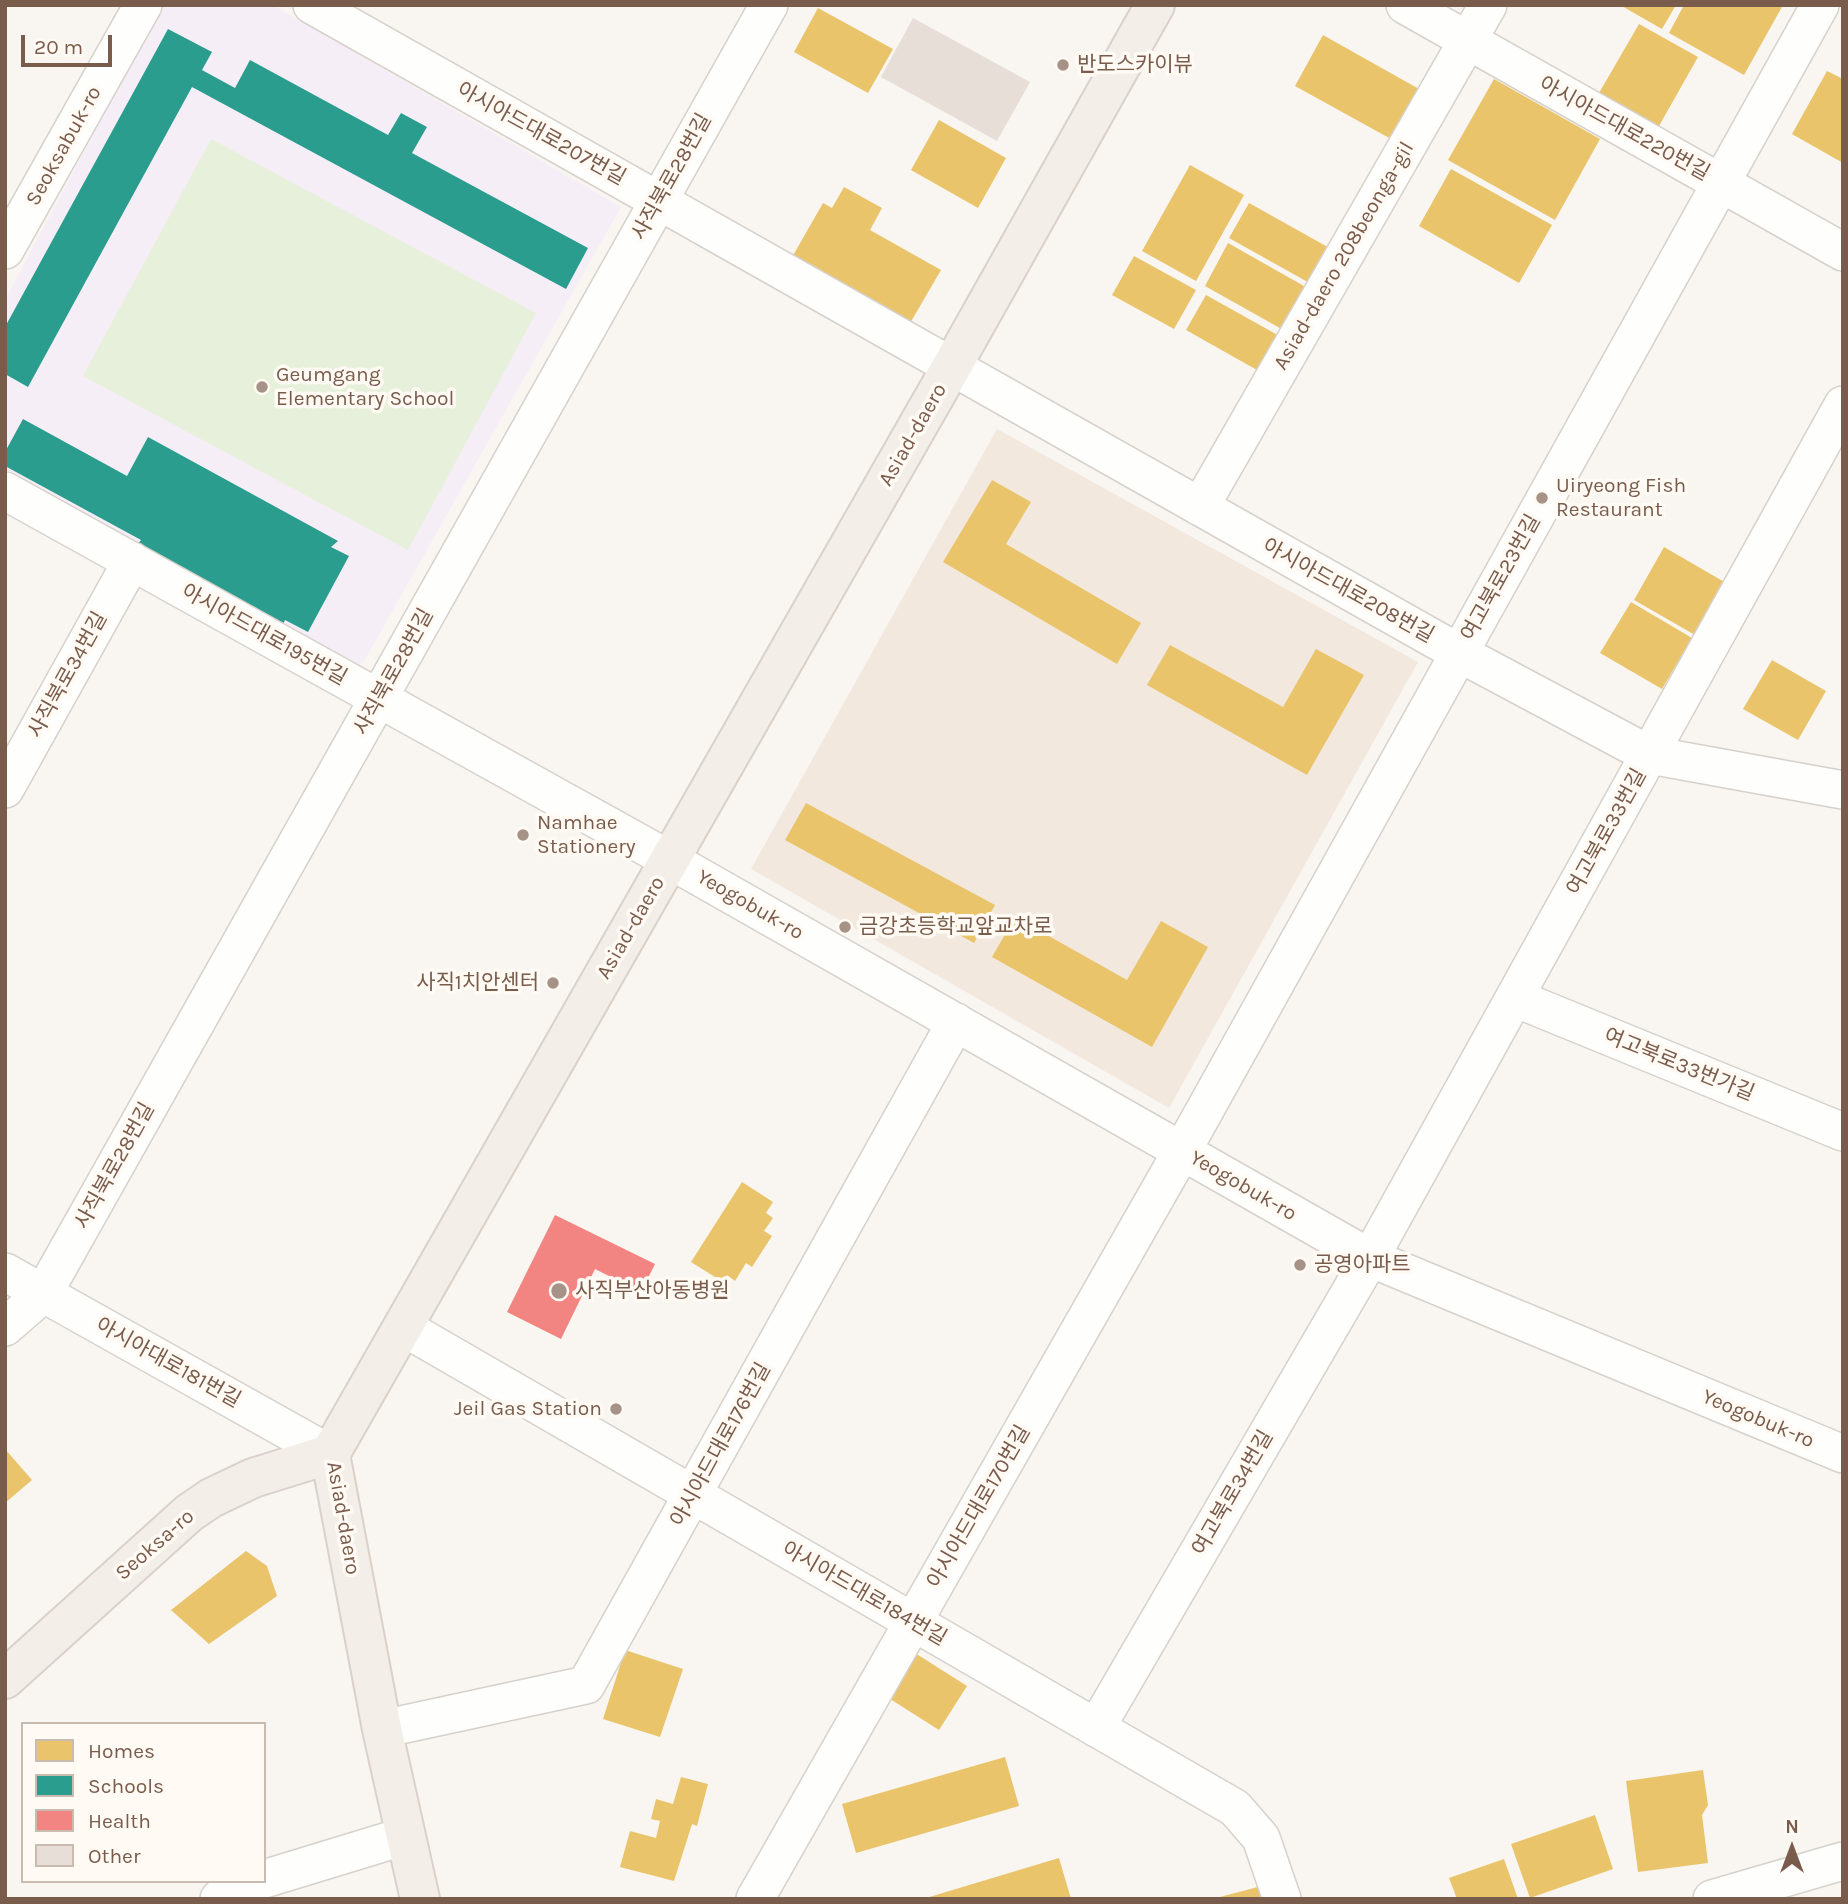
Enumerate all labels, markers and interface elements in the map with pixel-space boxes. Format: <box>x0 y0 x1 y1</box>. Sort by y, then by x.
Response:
scale bar <box>24 21 116 65</box>
text: 20 m <box>34 35 83 59</box>
place label: 반도스카이뷰 <box>1077 52 1193 78</box>
marker: 반도스카이뷰 <box>1055 57 1071 73</box>
street label: 아시아드대로220번길 <box>1534 72 1714 186</box>
street label: 아시아드대로207번길 <box>452 77 630 191</box>
street label: Seoksabuk-ro <box>21 82 107 210</box>
street label: 사직북로28번길 <box>627 109 717 245</box>
street label: Asiad-daero 208beonga-gil <box>1268 137 1420 375</box>
place label: Geumgang Elementary School <box>276 362 454 412</box>
marker: Geumgang Elementary School <box>254 379 270 395</box>
street label: Asiad-daero <box>873 379 953 491</box>
place label: Uiryeong Fish Restaurant <box>1556 473 1686 523</box>
marker: Uiryeong Fish Restaurant <box>1534 490 1550 506</box>
street label: 여고북로23번길 <box>1456 510 1546 646</box>
street label: 아시아드대로208번길 <box>1258 533 1438 649</box>
street label: 아시아드대로195번길 <box>177 579 351 691</box>
street label: 사직북로28번길 <box>349 604 439 740</box>
street label: 사직북로34번길 <box>23 608 113 742</box>
street label: 여고북로33번길 <box>1562 764 1652 900</box>
place label: Namhae Stationery <box>537 810 636 860</box>
marker: Namhae Stationery <box>515 827 531 843</box>
street label: Yeogobuk-ro <box>692 864 808 946</box>
street label: Asiad-daero <box>591 872 671 984</box>
place label: 금강초등학교앞교차로 <box>859 914 1052 940</box>
marker: 금강초등학교앞교차로 <box>837 919 853 935</box>
place label: 사직1치안센터 <box>416 970 539 996</box>
marker: 사직1치안센터 <box>545 975 561 991</box>
street label: 여고북로33번가길 <box>1600 1023 1758 1107</box>
street label: 사직북로28번길 <box>70 1098 160 1234</box>
street label: Yeogobuk-ro <box>1185 1145 1301 1227</box>
place label: 공영아파트 <box>1314 1252 1411 1278</box>
marker: 공영아파트 <box>1292 1257 1308 1273</box>
place label: 사직부산아동병원 <box>575 1278 730 1304</box>
marker: 사직부산아동병원 <box>549 1281 569 1301</box>
street label: 아시아대로181번길 <box>91 1313 245 1413</box>
street label: 아시아드대로176번길 <box>666 1359 776 1531</box>
street label: Yeogobuk-ro <box>1698 1384 1818 1454</box>
place label: Jeil Gas Station <box>454 1396 602 1422</box>
marker: Jeil Gas Station <box>608 1401 624 1417</box>
street label: 아시아드대로170번길 <box>922 1421 1036 1593</box>
street label: 여고북로34번길 <box>1187 1426 1279 1560</box>
street label: Asiad-daero <box>321 1459 365 1577</box>
street label: Seoksa-ro <box>111 1504 199 1586</box>
street label: 아시아드대로184번길 <box>777 1537 951 1651</box>
legend <box>21 1722 266 1883</box>
text: Homes <box>88 1739 155 1763</box>
text: Schools <box>88 1774 164 1798</box>
text: Health <box>88 1809 151 1833</box>
north arrow <box>1757 1813 1827 1883</box>
text: N <box>1785 1816 1799 1838</box>
text: Other <box>88 1844 141 1868</box>

